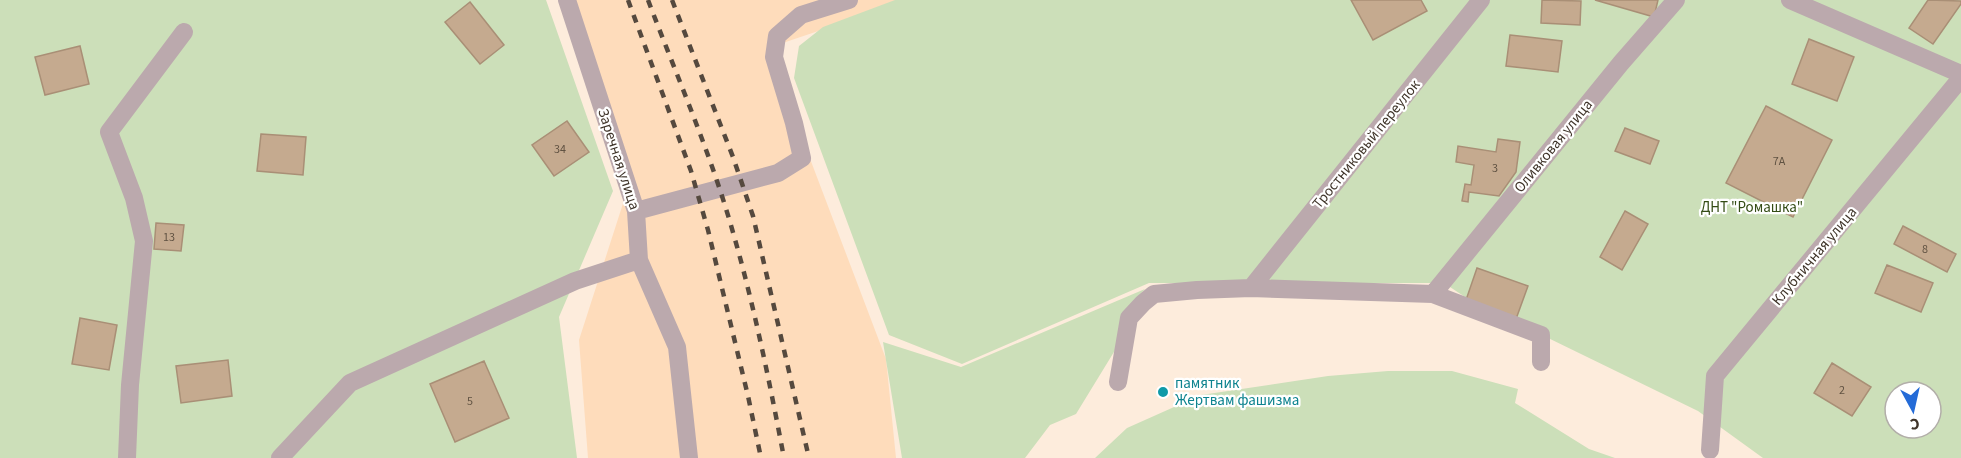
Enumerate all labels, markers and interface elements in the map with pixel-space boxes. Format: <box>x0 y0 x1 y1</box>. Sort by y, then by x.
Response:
street label: Тростниковый переулок <box>1308 75 1426 213</box>
street label: Оливковая улица <box>1509 95 1598 197</box>
street label: Заречная улица <box>592 106 645 212</box>
house number: 34 <box>554 141 566 158</box>
house number: 7А <box>1773 153 1786 170</box>
house number: 3 <box>1492 160 1498 177</box>
park label: ДНТ "Ромашка" <box>1701 197 1803 218</box>
street label: Клубничная улица <box>1767 203 1862 310</box>
house number: 13 <box>163 229 175 246</box>
house number: 8 <box>1922 241 1928 258</box>
place label: памятник Жертвам фашизма <box>1175 373 1299 411</box>
north arrow <box>1883 380 1943 440</box>
house number: 2 <box>1839 382 1845 399</box>
marker: памятник Жертвам фашизма <box>1156 385 1170 399</box>
house number: 5 <box>467 393 473 410</box>
text: С <box>1909 412 1921 435</box>

